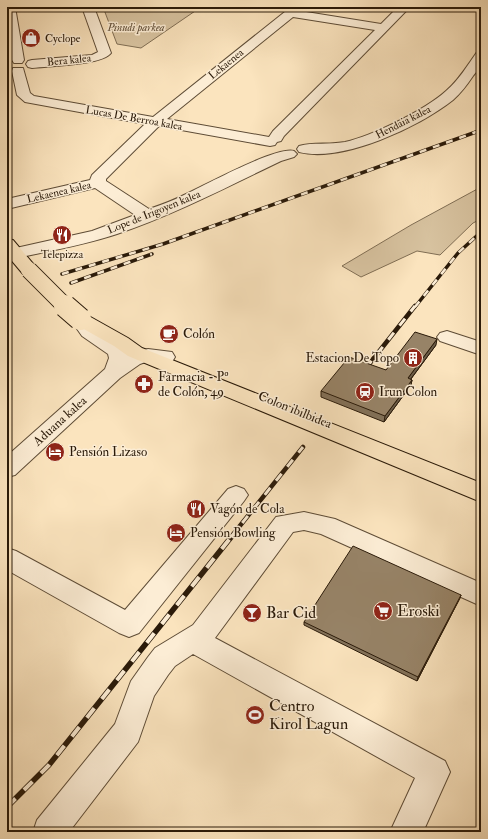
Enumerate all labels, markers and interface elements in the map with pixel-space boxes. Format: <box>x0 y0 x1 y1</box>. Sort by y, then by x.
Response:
park label: Pinudi parkea <box>106 21 165 34</box>
shop icon: Cyclope <box>20 27 42 49</box>
place label: Cyclope <box>45 32 81 46</box>
street label: Lekaenea <box>206 46 247 82</box>
street label: Bera kalea <box>46 51 92 69</box>
street label: Hendaia kalea <box>373 102 433 142</box>
street label: Lucas De Berroa kalea <box>84 103 184 133</box>
street label: Lekaenea kalea <box>26 178 93 206</box>
street label: Lope de Irigoyen kalea <box>106 187 203 238</box>
restaurant icon: Telepizza <box>51 224 73 246</box>
place label: Telepizza <box>41 248 84 262</box>
cafe icon: Colón <box>158 323 180 345</box>
place label: Colón <box>183 326 215 342</box>
building icon: Estacion De Topo <box>402 347 424 369</box>
place label: Estacion De Topo <box>305 350 399 367</box>
place label: Farmacia - Pº de Colón, 49 <box>158 369 229 400</box>
pharmacy icon: Farmacia - Pº de Colón, 49 <box>133 373 155 395</box>
station icon: Irun Colon <box>354 381 376 403</box>
place label: Irun Colon <box>379 384 438 400</box>
street label: Colon ibilbidea <box>256 388 335 432</box>
street label: Aduana kalea <box>29 392 91 450</box>
hotel icon: Pensión Lizaso <box>44 441 66 463</box>
place label: Pensión Lizaso <box>69 444 147 460</box>
restaurant icon: Vagón de Cola <box>185 498 207 520</box>
place label: Vagón de Cola <box>210 501 285 517</box>
hotel icon: Pensión Bowling <box>165 522 187 544</box>
place label: Pensión Bowling <box>190 525 276 541</box>
supermarket icon: Eroski <box>372 600 394 622</box>
place label: Eroski <box>397 601 440 621</box>
bar icon: Bar Cid <box>241 602 263 624</box>
place label: Bar Cid <box>266 603 316 623</box>
place label: Centro Kirol Lagun <box>269 696 348 734</box>
sports icon: Centro Kirol Lagun <box>244 704 266 726</box>

